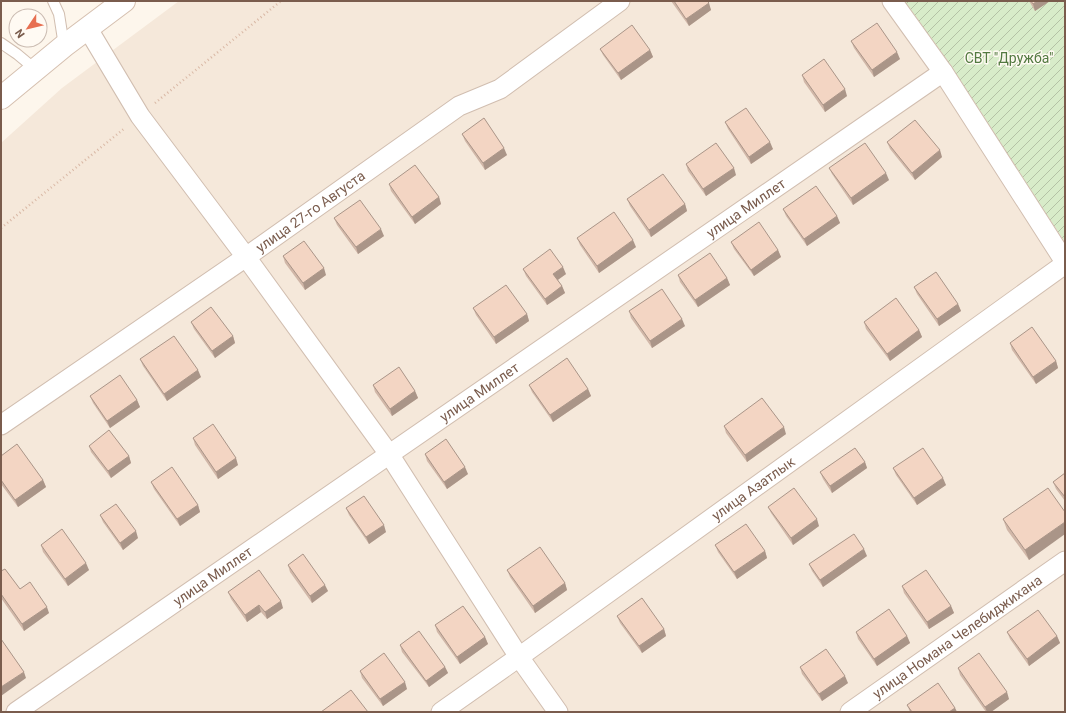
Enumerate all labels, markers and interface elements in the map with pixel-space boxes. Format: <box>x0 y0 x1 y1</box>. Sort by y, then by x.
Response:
north arrow <box>8 8 48 48</box>
text: N <box>13 26 28 40</box>
park label: СВТ "Дружба" <box>965 50 1053 66</box>
street label: улица 27-го Августа <box>253 167 368 255</box>
street label: улица Миллет <box>703 175 789 241</box>
street label: улица Миллет <box>437 359 522 425</box>
street label: улица Азатлык <box>709 453 798 524</box>
street label: улица Миллет <box>170 543 256 609</box>
street label: улица Номана Челебиджихана <box>870 572 1045 702</box>

